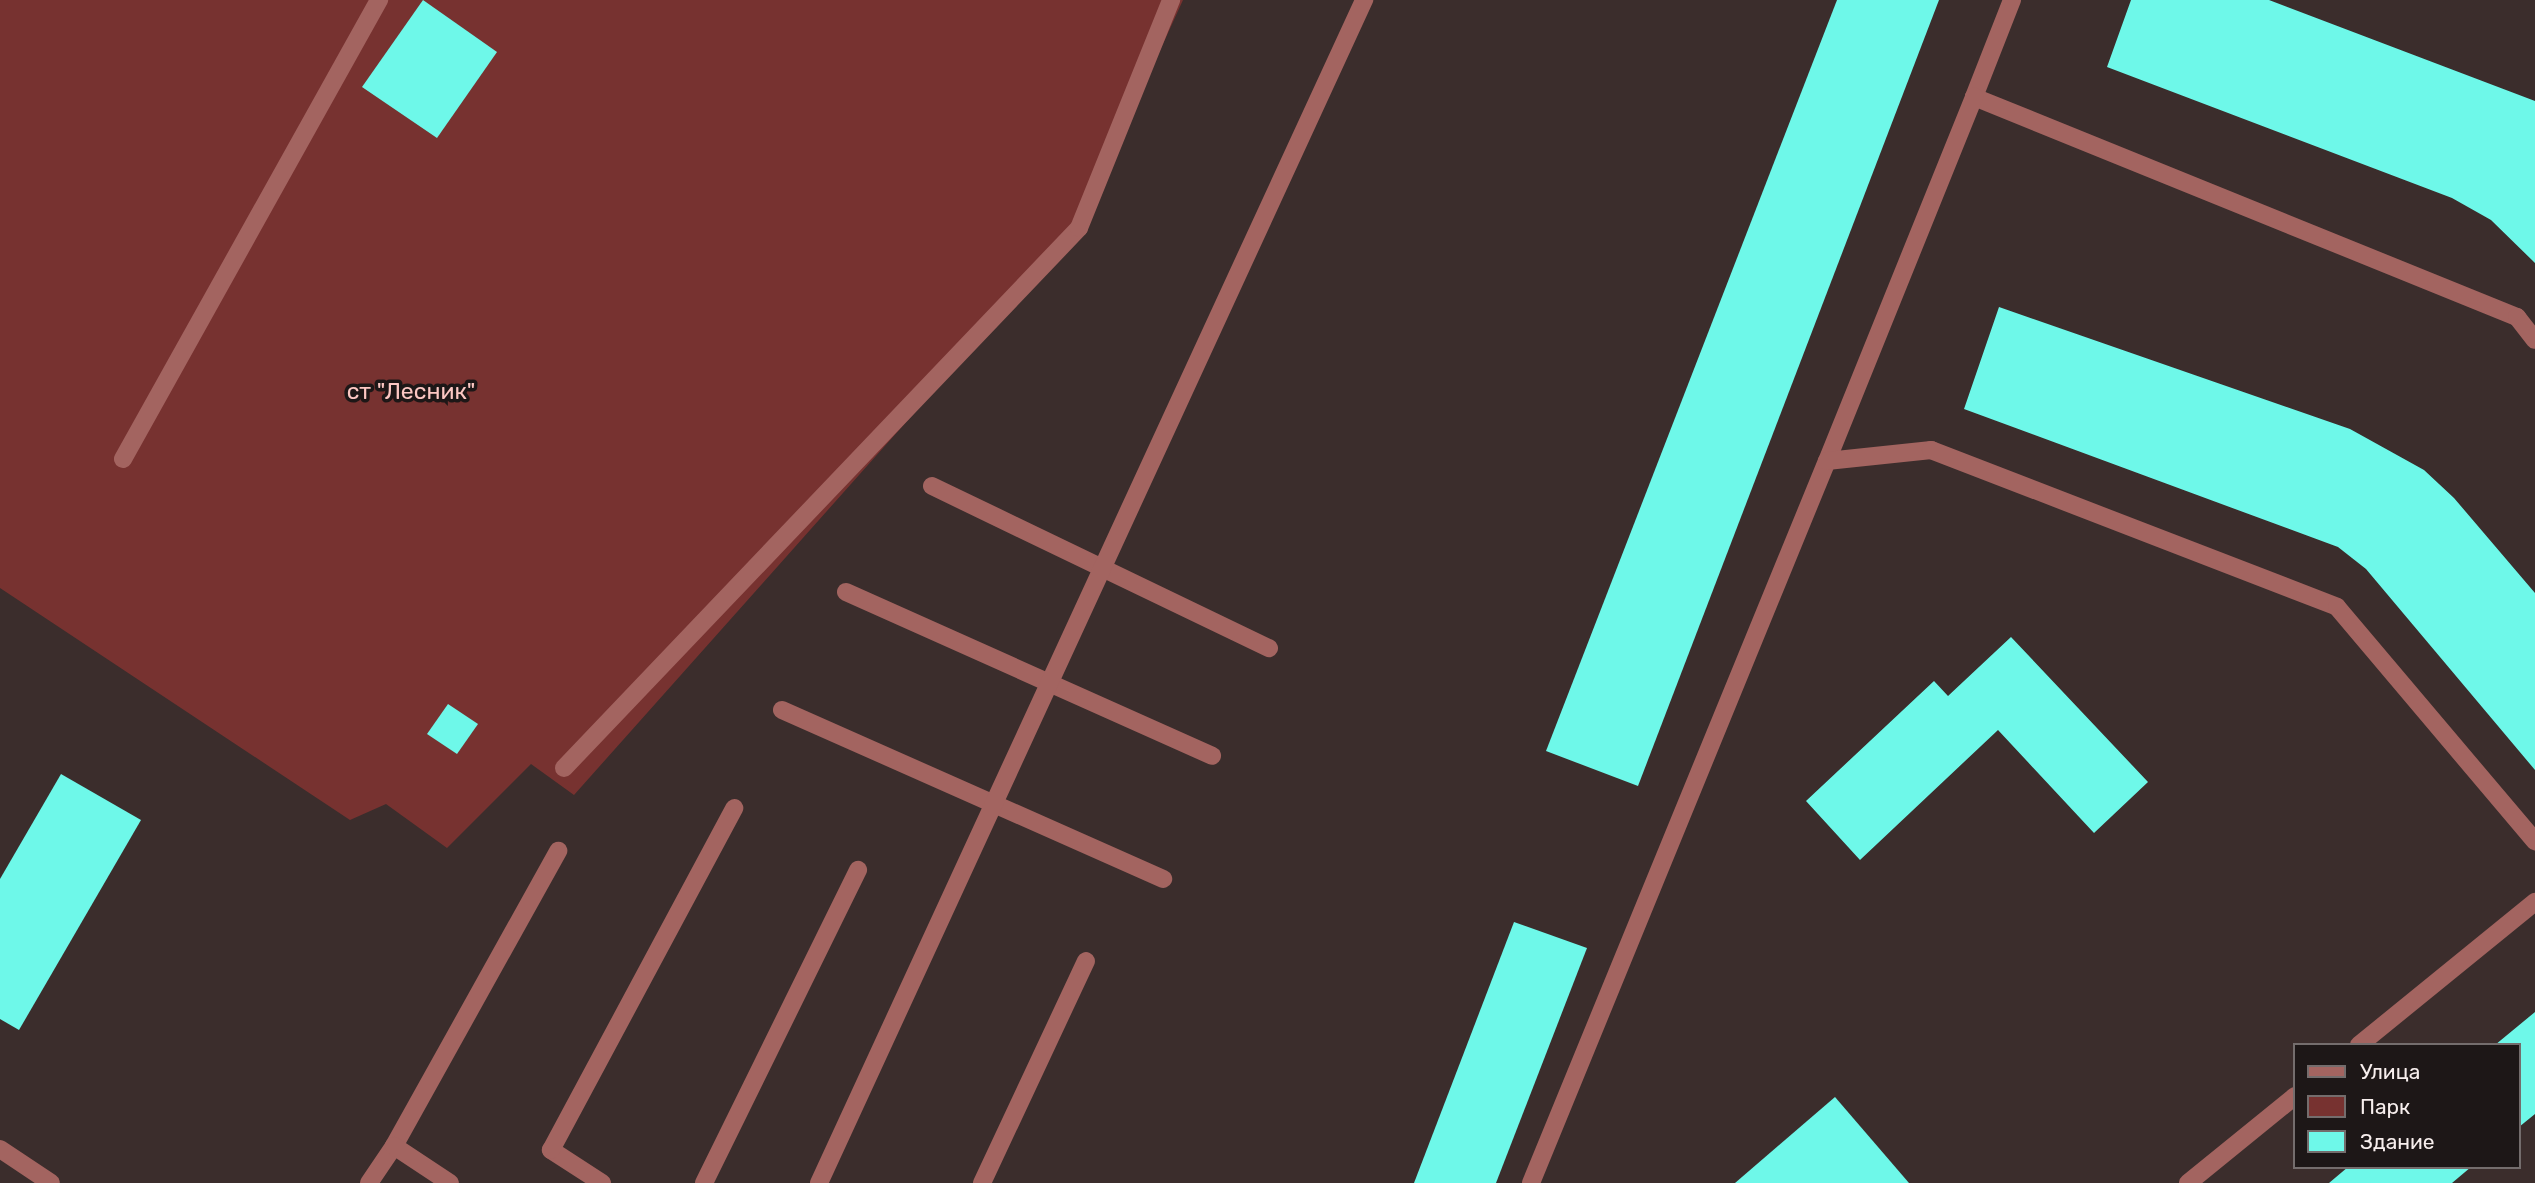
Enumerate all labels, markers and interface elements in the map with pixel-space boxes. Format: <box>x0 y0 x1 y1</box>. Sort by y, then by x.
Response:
park label: ст "Лесник" <box>347 377 475 405</box>
legend <box>2294 1043 2521 1169</box>
text: Улица <box>2360 1059 2420 1084</box>
text: Парк <box>2360 1094 2410 1119</box>
text: Здание <box>2360 1129 2435 1154</box>

